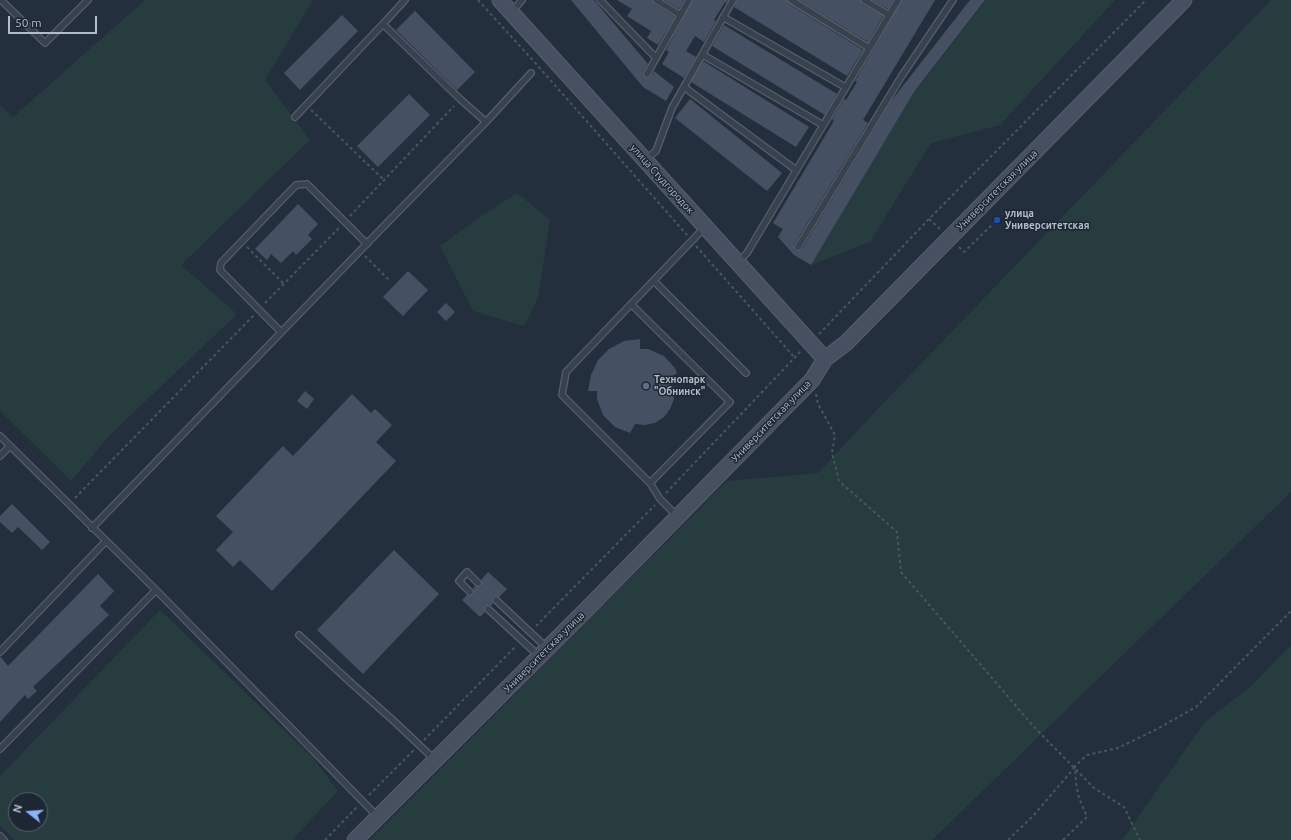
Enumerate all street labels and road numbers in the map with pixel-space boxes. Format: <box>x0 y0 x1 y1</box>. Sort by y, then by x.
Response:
street label: улица Студгородок <box>628 142 696 216</box>
street label: Университетская улица <box>954 147 1040 233</box>
street label: Университетская улица <box>729 378 813 464</box>
street label: Университетская улица <box>501 609 587 695</box>

